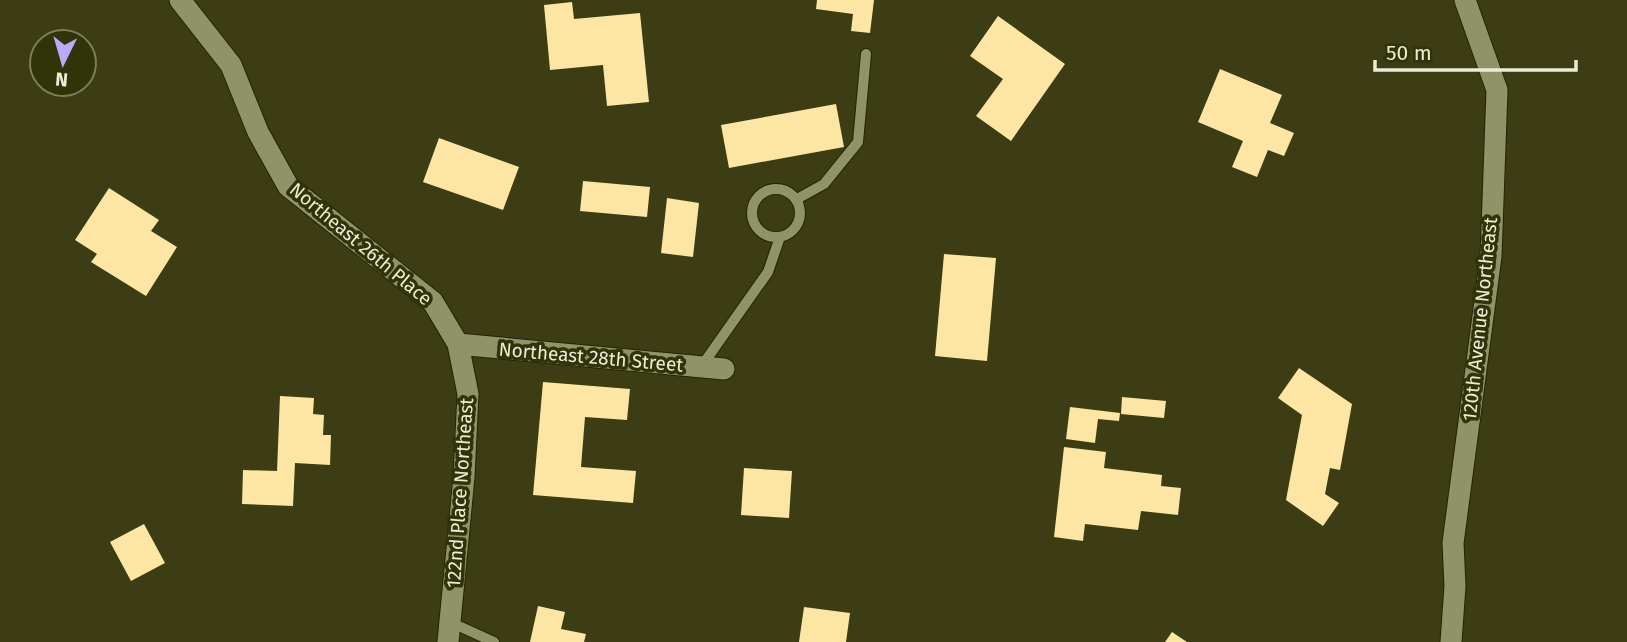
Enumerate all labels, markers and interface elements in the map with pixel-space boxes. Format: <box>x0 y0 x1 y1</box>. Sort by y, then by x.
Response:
north arrow <box>28 28 98 98</box>
scale bar <box>1375 28 1576 72</box>
text: 50 m <box>1386 40 1432 66</box>
text: N <box>54 67 69 91</box>
street label: Northeast 26th Place <box>285 178 437 310</box>
street label: 120th Avenue Northeast <box>1458 216 1502 422</box>
street label: Northeast 28th Street <box>498 337 684 377</box>
street label: 122nd Place Northeast <box>442 397 478 589</box>

